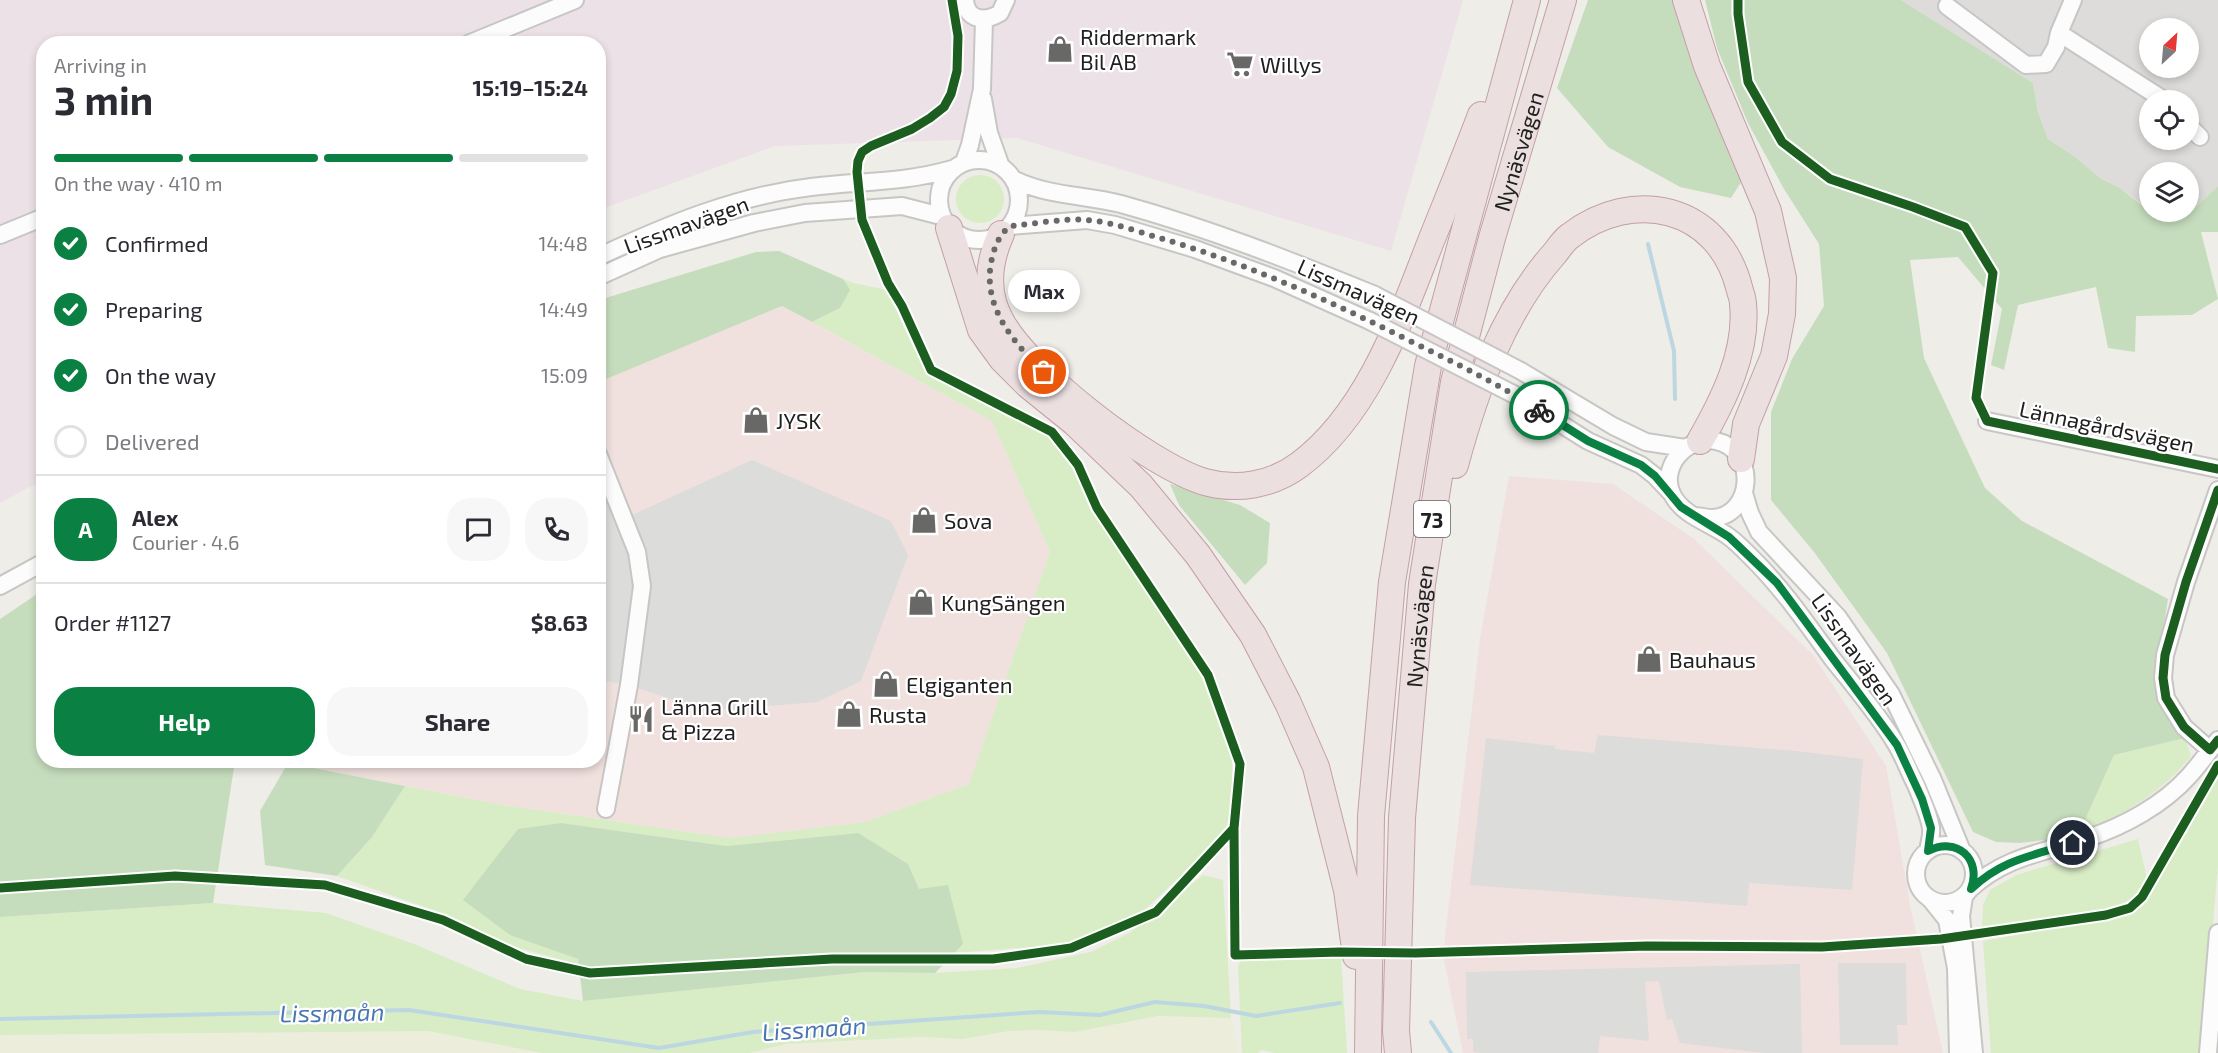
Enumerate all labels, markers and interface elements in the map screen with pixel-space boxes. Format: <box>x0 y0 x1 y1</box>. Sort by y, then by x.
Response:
north arrow <box>2139 18 2199 78</box>
map controls <box>2139 18 2199 222</box>
place label: Riddermark Bil AB <box>1080 23 1196 74</box>
shop icon: Riddermark Bil AB <box>1045 34 1075 64</box>
supermarket icon: Willys <box>1225 49 1255 79</box>
place label: Willys <box>1260 51 1322 77</box>
text: Arriving in <box>54 53 147 77</box>
text: 15:19–15:24 <box>472 74 588 100</box>
text: 3 min <box>54 76 153 123</box>
street label: Nynäsvägen <box>1488 88 1548 214</box>
button: locate <box>2139 90 2199 150</box>
button: layers <box>2139 162 2199 222</box>
text: On the way · 410 m <box>54 171 223 195</box>
street label: Lissmavägen <box>620 189 752 259</box>
icon: check <box>54 227 87 260</box>
text: Confirmed <box>105 230 209 256</box>
text: 14:48 <box>539 231 588 255</box>
street label: Lissmavägen <box>1294 253 1424 329</box>
callout: Max <box>1008 270 1080 312</box>
text: Max <box>1023 279 1065 303</box>
icon: check <box>54 293 87 326</box>
text: Preparing <box>105 296 203 322</box>
text: 14:49 <box>539 297 588 321</box>
pin <box>1018 346 1069 397</box>
icon: bag <box>1027 355 1060 388</box>
icon: check <box>54 359 87 392</box>
text: On the way <box>105 362 216 388</box>
text: 15:09 <box>541 363 588 387</box>
courier <box>1509 380 1569 440</box>
icon: bike <box>1523 394 1556 427</box>
street label: Lännagårdsvägen <box>2017 395 2197 457</box>
shop icon: JYSK <box>741 405 771 435</box>
place label: JYSK <box>776 407 821 433</box>
text: Delivered <box>105 428 200 454</box>
button: chat <box>447 498 510 561</box>
button: phone <box>525 498 588 561</box>
road number: 73 <box>1414 501 1450 537</box>
text: Alex <box>132 504 178 530</box>
shop icon: Sova <box>909 505 939 535</box>
place label: Sova <box>944 507 992 533</box>
text: A <box>78 516 93 542</box>
text: Courier · 4.6 <box>132 530 239 554</box>
street label: Nynäsvägen <box>1400 562 1438 689</box>
shop icon: KungSängen <box>906 587 936 617</box>
street label: Lissmavägen <box>1807 588 1903 710</box>
place label: KungSängen <box>941 589 1066 615</box>
text: Order #1127 <box>54 609 171 635</box>
text: $8.63 <box>531 609 588 635</box>
shop icon: Bauhaus <box>1634 644 1664 674</box>
place label: Bauhaus <box>1669 646 1756 672</box>
shop icon: Elgiganten <box>871 669 901 699</box>
place label: Elgiganten <box>906 671 1013 697</box>
button: Help <box>54 687 315 756</box>
button: Share <box>327 687 588 756</box>
place label: Länna Grill & Pizza <box>661 693 769 744</box>
shop icon: Rusta <box>834 699 864 729</box>
place label: Rusta <box>869 701 927 727</box>
restaurant icon: Länna Grill & Pizza <box>626 704 656 734</box>
pin <box>2047 817 2098 868</box>
icon: home <box>2056 826 2089 859</box>
water label: Lissmaån <box>279 997 385 1027</box>
water label: Lissmaån <box>761 1010 867 1046</box>

